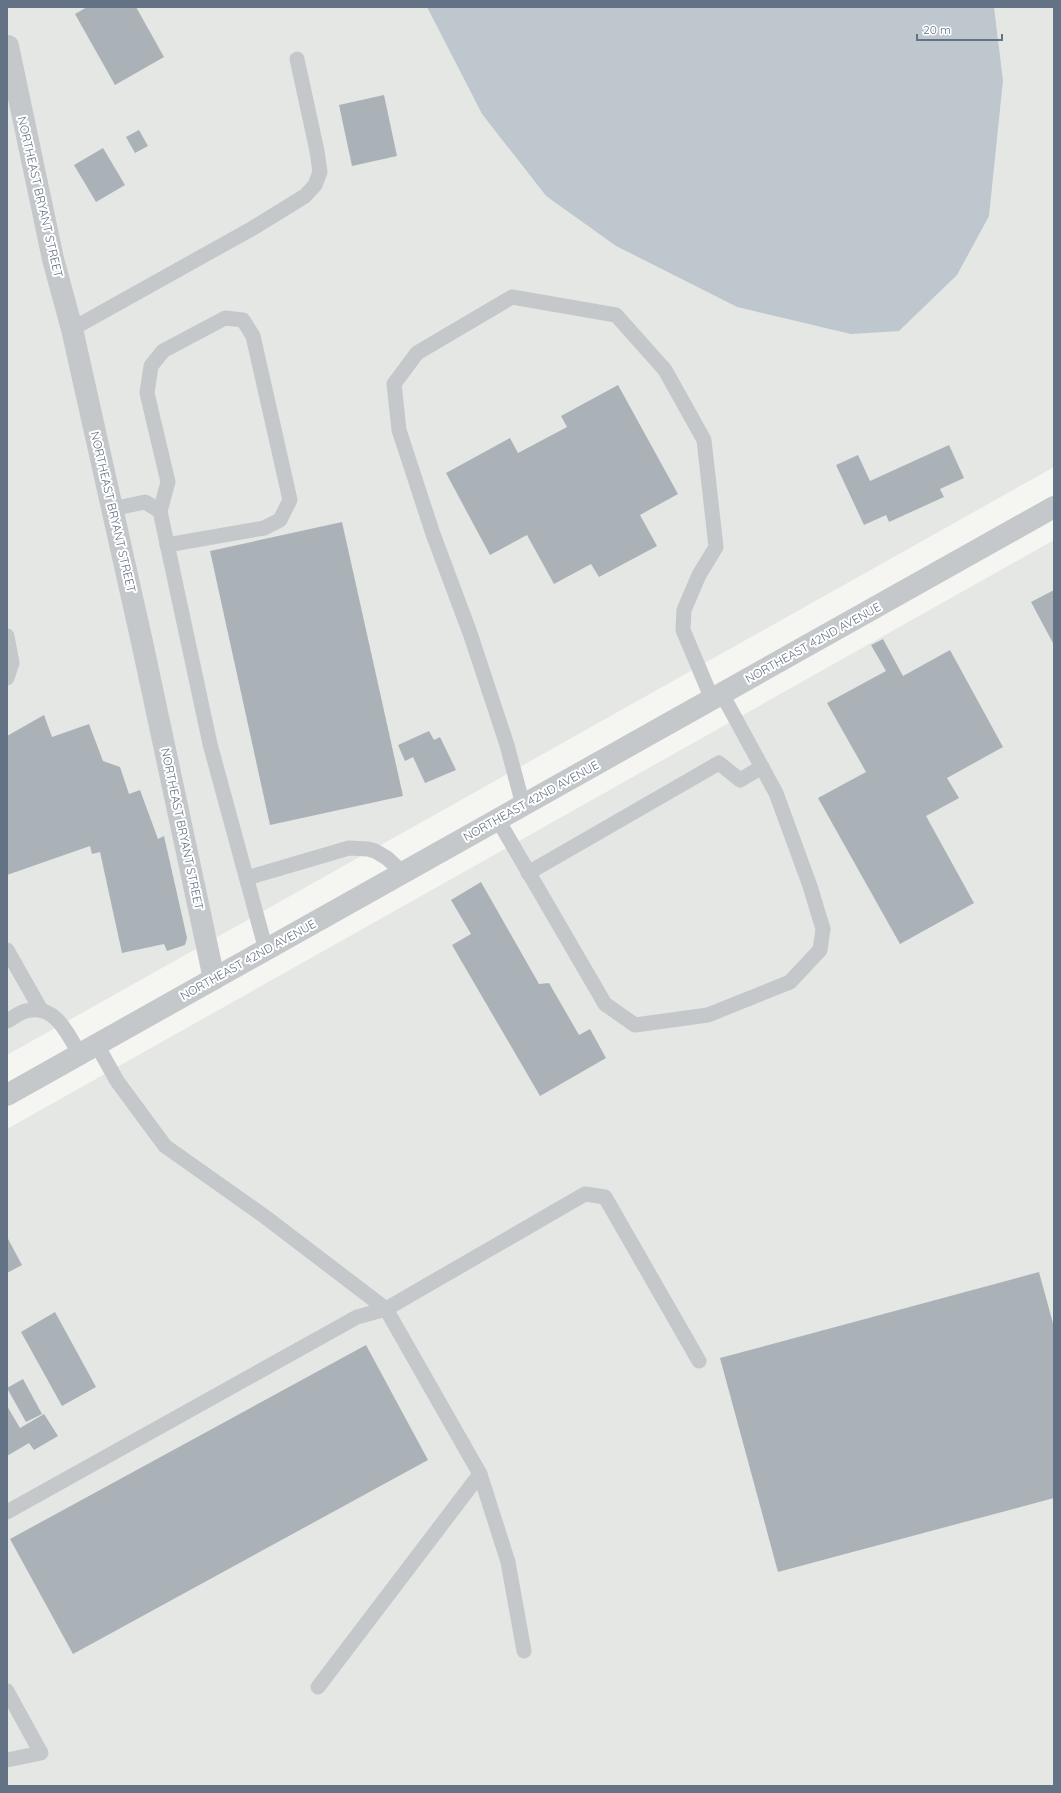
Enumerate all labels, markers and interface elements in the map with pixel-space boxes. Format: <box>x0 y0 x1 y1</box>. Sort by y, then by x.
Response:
scale bar <box>917 16 1002 42</box>
text: 20 m <box>923 22 951 37</box>
street label: NORTHEAST BRYANT STREET <box>15 115 66 279</box>
street label: NORTHEAST BRYANT STREET <box>88 430 139 594</box>
street label: NORTHEAST 42ND AVENUE <box>742 599 883 686</box>
street label: NORTHEAST BRYANT STREET <box>158 747 207 911</box>
street label: NORTHEAST 42ND AVENUE <box>460 757 601 844</box>
street label: NORTHEAST 42ND AVENUE <box>177 916 318 1003</box>

